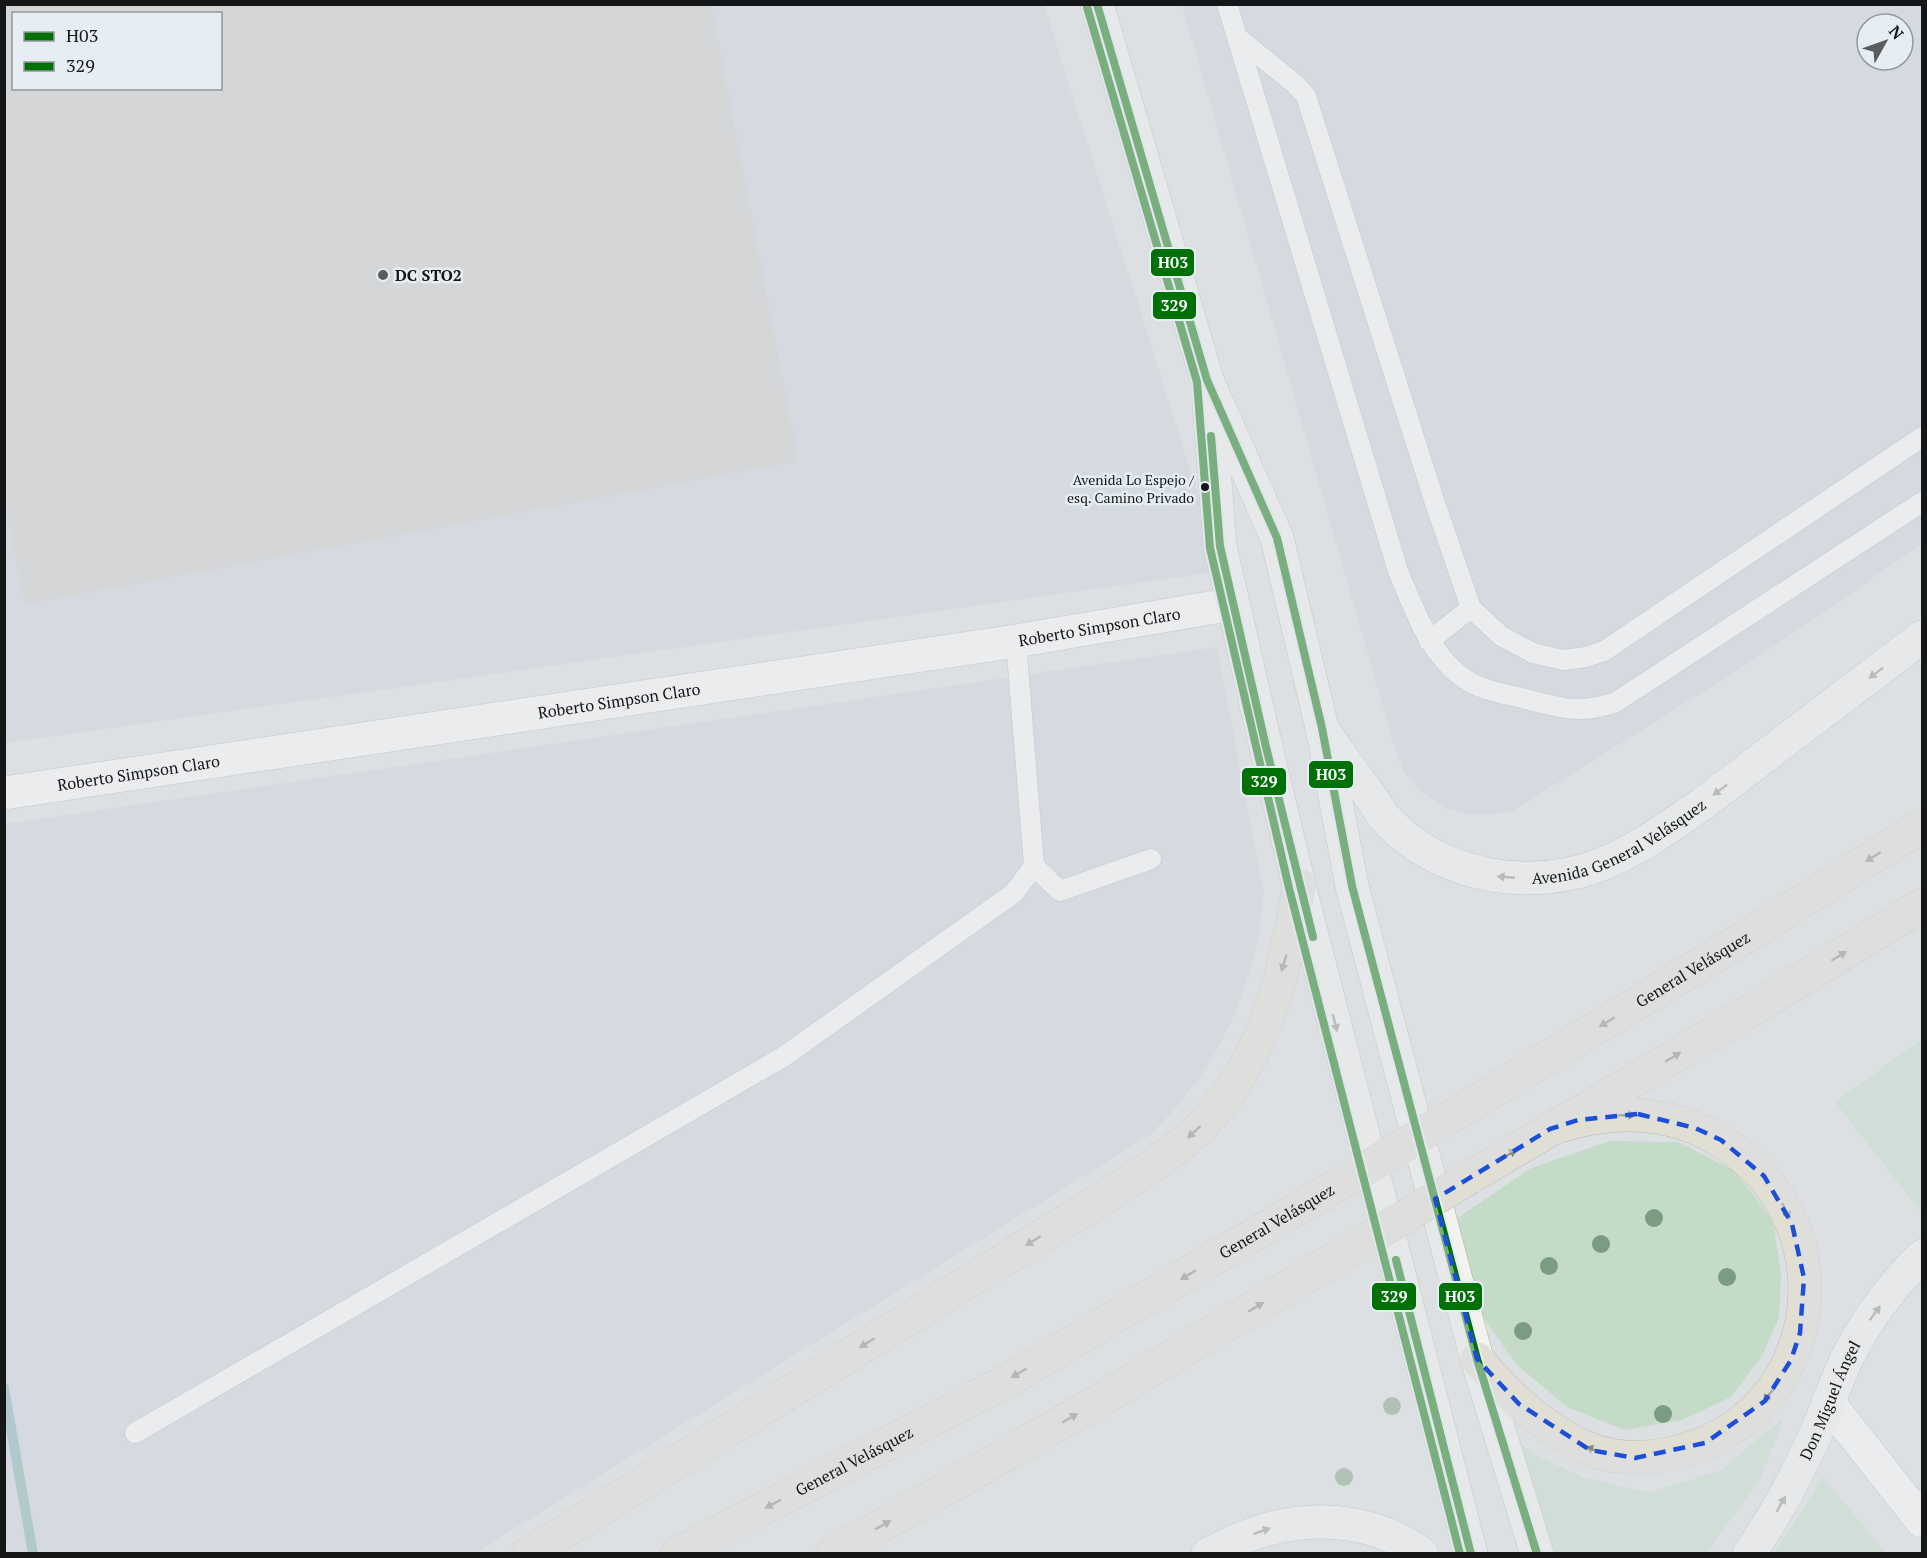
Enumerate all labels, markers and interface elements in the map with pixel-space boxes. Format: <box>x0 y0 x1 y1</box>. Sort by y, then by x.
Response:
legend <box>12 12 222 90</box>
north arrow <box>1855 12 1915 72</box>
text: N <box>1884 21 1909 44</box>
text: H03 <box>66 23 98 47</box>
text: 329 <box>66 53 95 77</box>
line badge: H03 <box>1150 248 1195 277</box>
text: H03 <box>1158 251 1188 273</box>
place label: DC STO2 <box>395 264 462 286</box>
marker: DC STO2 <box>376 268 390 282</box>
line badge: 329 <box>1152 291 1197 320</box>
text: 329 <box>1160 294 1188 316</box>
place label: Avenida Lo Espejo / esq. Camino Privado <box>1067 470 1195 507</box>
marker: Avenida Lo Espejo / esq. Camino Privado <box>1199 481 1211 493</box>
street label: Roberto Simpson Claro <box>1017 602 1182 651</box>
one-way arrow <box>1868 666 1883 678</box>
street label: Roberto Simpson Claro <box>536 678 702 724</box>
street label: Roberto Simpson Claro <box>56 750 221 796</box>
line badge: H03 <box>1308 760 1354 789</box>
text: H03 <box>1316 763 1346 785</box>
line badge: 329 <box>1241 767 1287 796</box>
text: 329 <box>1250 770 1278 792</box>
one-way arrow <box>1713 784 1728 796</box>
street label: Avenida General Velásquez <box>1531 794 1710 889</box>
one-way arrow <box>1865 851 1881 862</box>
one-way arrow <box>1497 872 1516 882</box>
street label: General Velásquez <box>1631 926 1754 1012</box>
one-way arrow <box>1831 950 1847 961</box>
one-way arrow <box>1279 954 1288 972</box>
one-way arrow <box>1330 1013 1340 1032</box>
one-way arrow <box>1599 1016 1615 1027</box>
one-way arrow <box>1665 1051 1681 1062</box>
one-way arrow <box>1618 1110 1637 1119</box>
one-way arrow <box>1187 1125 1202 1138</box>
one-way arrow <box>1501 1148 1517 1159</box>
street label: General Velásquez <box>1215 1178 1338 1264</box>
one-way arrow <box>1781 1202 1790 1219</box>
one-way arrow <box>1025 1235 1041 1246</box>
one-way arrow <box>1179 1270 1196 1280</box>
line badge: 329 <box>1371 1282 1417 1311</box>
line badge: H03 <box>1438 1282 1483 1311</box>
text: 329 <box>1380 1285 1408 1307</box>
text: H03 <box>1445 1285 1475 1307</box>
one-way arrow <box>1248 1302 1264 1313</box>
one-way arrow <box>1869 1306 1881 1322</box>
street label: Don Miguel Ángel <box>1794 1336 1865 1464</box>
one-way arrow <box>858 1338 875 1349</box>
one-way arrow <box>1011 1368 1027 1379</box>
one-way arrow <box>1764 1387 1776 1402</box>
one-way arrow <box>1062 1413 1079 1423</box>
street label: General Velásquez <box>791 1421 917 1501</box>
one-way arrow <box>1585 1445 1603 1455</box>
one-way arrow <box>1776 1495 1786 1512</box>
one-way arrow <box>764 1499 781 1509</box>
one-way arrow <box>875 1520 892 1530</box>
one-way arrow <box>1253 1526 1271 1536</box>

